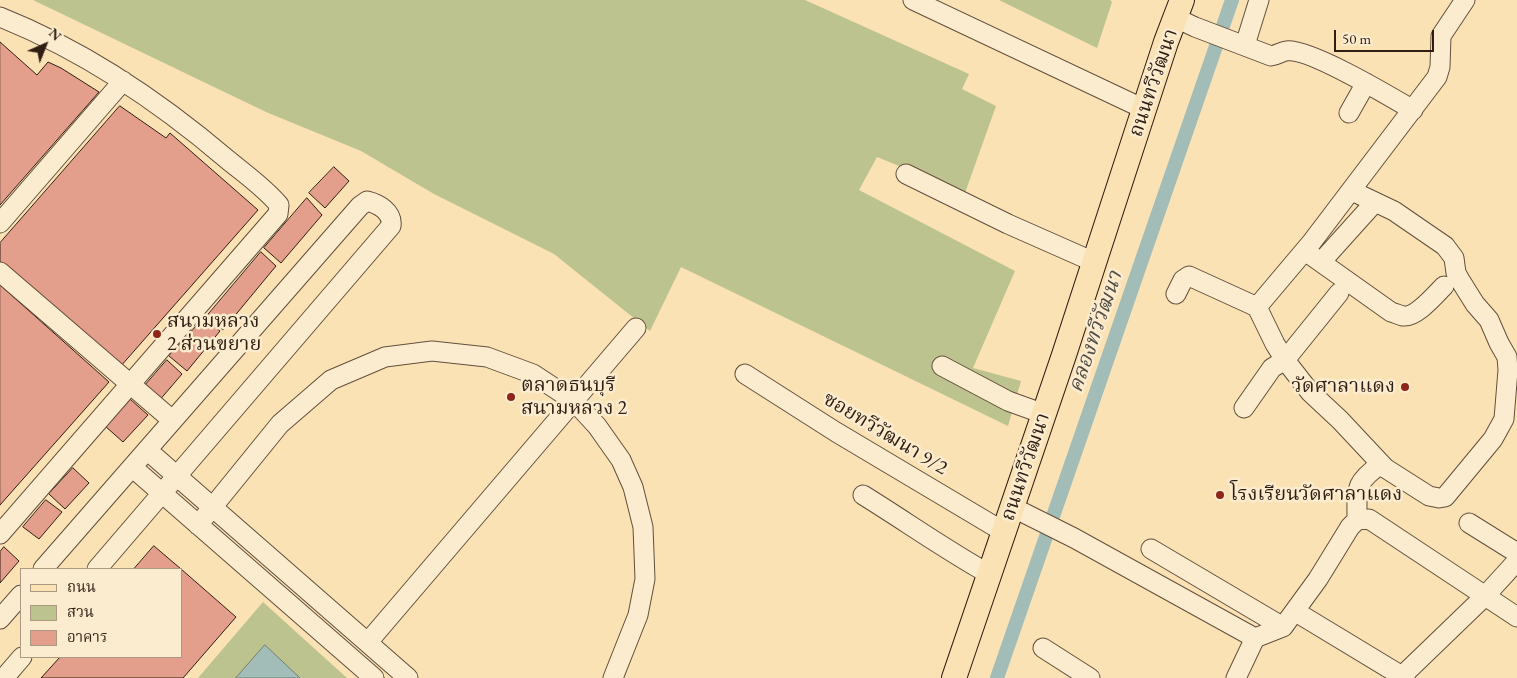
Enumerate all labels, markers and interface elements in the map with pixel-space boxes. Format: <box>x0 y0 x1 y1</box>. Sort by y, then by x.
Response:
north arrow <box>20 20 70 70</box>
scale bar <box>1337 20 1437 52</box>
text: N <box>45 24 66 45</box>
street label: ถนนทวีวัฒนา <box>1124 26 1184 140</box>
text: 50 m <box>1342 29 1371 48</box>
water label: คลองทวีวัฒนา <box>1063 268 1129 396</box>
place label: สนามหลวง 2 ส่วนขยาย <box>167 310 261 357</box>
marker: สนามหลวง 2 ส่วนขยาย <box>151 328 163 340</box>
place label: ตลาดธนบุรี สนามหลวง 2 <box>521 374 627 421</box>
place label: วัดศาลาแดง <box>1291 375 1395 399</box>
marker: วัดศาลาแดง <box>1399 381 1411 393</box>
street label: ซอยทวีวัฒนา 9/2 <box>818 387 952 481</box>
marker: ตลาดธนบุรี สนามหลวง 2 <box>505 391 517 403</box>
street label: ถนนทวีวัฒนา <box>996 410 1056 524</box>
place label: โรงเรียนวัดศาลาแดง <box>1230 483 1402 507</box>
marker: โรงเรียนวัดศาลาแดง <box>1214 489 1226 501</box>
legend <box>20 568 182 658</box>
text: ถนน <box>67 577 96 596</box>
text: สวน <box>67 602 94 621</box>
text: อาคาร <box>67 627 107 646</box>

